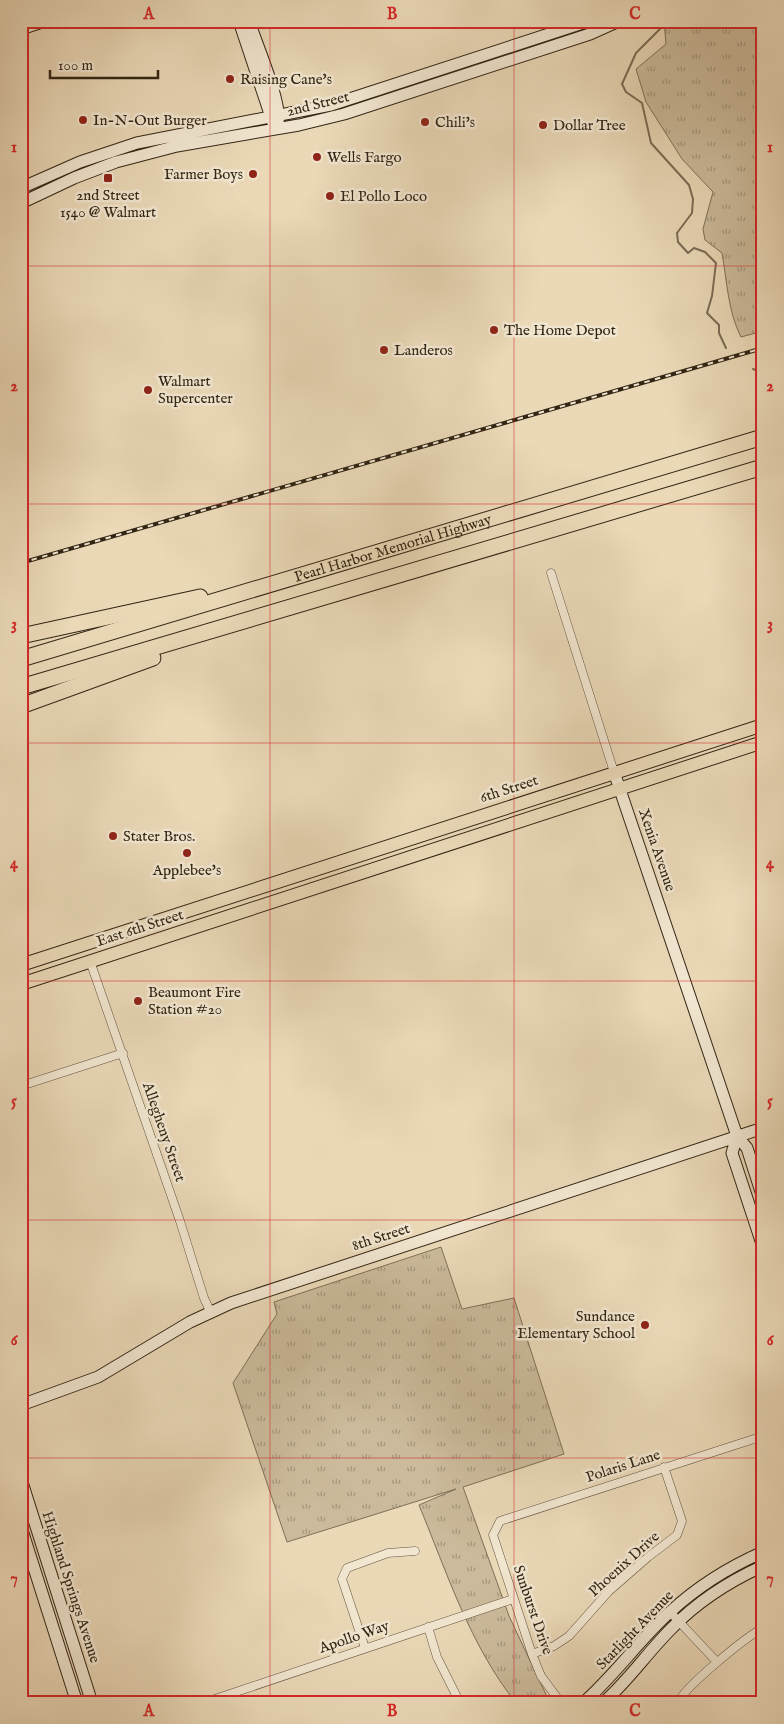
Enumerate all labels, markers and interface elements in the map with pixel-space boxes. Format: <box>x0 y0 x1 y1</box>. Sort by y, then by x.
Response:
text: A <box>143 5 156 25</box>
text: B <box>387 5 398 25</box>
text: C <box>629 5 641 25</box>
scale bar <box>50 48 158 80</box>
text: 100 m <box>58 56 94 75</box>
place label: Raising Cane's <box>240 70 332 89</box>
marker: Raising Cane's <box>224 73 236 85</box>
street label: 2nd Street <box>285 87 351 121</box>
place label: In-N-Out Burger <box>93 111 207 130</box>
place label: Chili's <box>435 113 475 132</box>
marker: In-N-Out Burger <box>77 114 89 126</box>
marker: Chili's <box>419 116 431 128</box>
place label: Dollar Tree <box>553 116 626 135</box>
marker: Dollar Tree <box>537 119 549 131</box>
text: 1 <box>11 138 17 158</box>
text: 1 <box>767 138 773 158</box>
place label: Wells Fargo <box>327 148 402 167</box>
marker: Wells Fargo <box>311 151 323 163</box>
place label: Farmer Boys <box>164 165 243 184</box>
marker: Farmer Boys <box>247 168 259 180</box>
marker: 2nd Street 1540 @ Walmart <box>102 172 114 184</box>
place label: 2nd Street 1540 @ Walmart <box>60 186 156 222</box>
place label: El Pollo Loco <box>340 187 427 206</box>
marker: El Pollo Loco <box>324 190 336 202</box>
place label: The Home Depot <box>504 321 616 340</box>
marker: The Home Depot <box>488 324 500 336</box>
place label: Landeros <box>394 341 453 360</box>
marker: Landeros <box>378 344 390 356</box>
place label: Walmart Supercenter <box>158 372 233 408</box>
text: 2 <box>10 377 18 397</box>
text: 2 <box>766 377 774 397</box>
marker: Walmart Supercenter <box>142 384 154 396</box>
street label: Pearl Harbor Memorial Highway <box>292 509 494 586</box>
text: 3 <box>11 615 17 635</box>
text: 3 <box>767 615 773 635</box>
street label: 6th Street <box>478 771 540 807</box>
street label: Xenia Avenue <box>634 806 680 894</box>
place label: Stater Bros. <box>123 827 195 846</box>
marker: Stater Bros. <box>107 830 119 842</box>
marker: Applebee's <box>181 847 193 859</box>
text: 4 <box>10 854 19 874</box>
text: 4 <box>766 854 775 874</box>
place label: Applebee's <box>152 861 221 880</box>
street label: East 6th Street <box>94 905 186 951</box>
place label: Beaumont Fire Station #20 <box>148 983 241 1019</box>
marker: Beaumont Fire Station #20 <box>132 995 144 1007</box>
street label: Allegheny Street <box>138 1079 190 1184</box>
text: 5 <box>11 1092 17 1112</box>
text: 5 <box>767 1092 773 1112</box>
street label: 8th Street <box>350 1219 412 1255</box>
place label: Sundance Elementary School <box>517 1307 636 1343</box>
marker: Sundance Elementary School <box>639 1319 651 1331</box>
text: 6 <box>11 1331 19 1351</box>
text: 6 <box>767 1331 775 1351</box>
street label: Polaris Lane <box>583 1445 663 1487</box>
street label: Highland Springs Avenue <box>37 1509 105 1665</box>
street label: Phoenix Drive <box>585 1527 664 1601</box>
street label: Sunburst Drive <box>509 1563 557 1657</box>
text: 7 <box>10 1569 18 1589</box>
text: 7 <box>766 1569 774 1589</box>
street label: Starlight Avenue <box>592 1586 678 1674</box>
street label: Apollo Way <box>316 1616 392 1658</box>
text: A <box>143 1702 156 1722</box>
text: B <box>387 1702 398 1722</box>
text: C <box>629 1702 641 1722</box>

